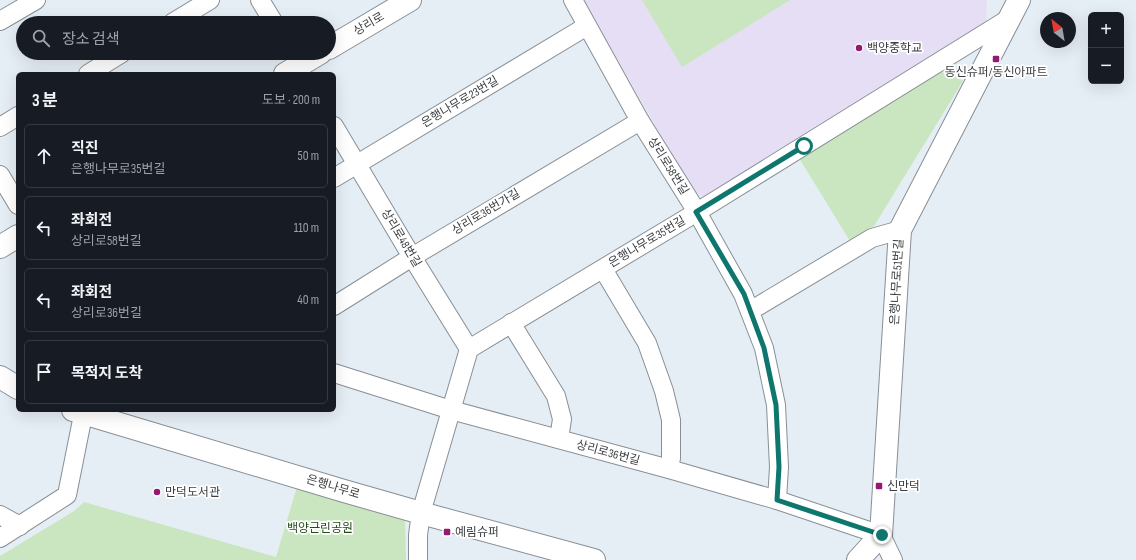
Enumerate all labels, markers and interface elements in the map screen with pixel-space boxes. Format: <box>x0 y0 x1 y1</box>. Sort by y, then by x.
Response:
street label: 상리로 <box>351 9 387 39</box>
north arrow <box>1040 12 1076 48</box>
map controls <box>1088 12 1124 84</box>
button: + <box>1088 12 1124 48</box>
search box <box>16 16 336 60</box>
icon: search <box>30 27 52 49</box>
text: 장소 검색 <box>62 30 120 49</box>
place label: 백양중학교 <box>867 41 922 56</box>
marker: 백양중학교 <box>854 43 864 53</box>
button: − <box>1088 48 1124 84</box>
marker: 동신슈퍼/동신아파트 <box>991 54 1001 64</box>
place label: 동신슈퍼/동신아파트 <box>945 65 1047 80</box>
street label: 은행나무로23번길 <box>419 73 501 131</box>
text: 3 분 <box>32 91 58 111</box>
text: 도보 · 200 m <box>262 92 320 108</box>
street label: 상리로58번길 <box>644 134 692 198</box>
route start <box>795 137 813 155</box>
text: 직진 <box>71 139 99 158</box>
icon: ahead <box>33 145 55 167</box>
text: 50 m <box>298 148 319 164</box>
text: 은행나무로35번길 <box>71 161 165 177</box>
street label: 상리로36번가길 <box>449 186 523 238</box>
street label: 상리로48번길 <box>378 206 424 270</box>
text: 좌회전 <box>71 211 112 230</box>
street label: 은행나무로35번길 <box>606 213 688 271</box>
icon: left <box>33 217 55 239</box>
text: 110 m <box>294 220 319 236</box>
text: 상리로58번길 <box>71 233 142 249</box>
street label: 은행나무로51번길 <box>887 239 907 325</box>
text: 좌회전 <box>71 283 112 302</box>
icon: left <box>33 289 55 311</box>
text: 40 m <box>297 292 319 308</box>
text: 상리로36번길 <box>71 305 142 321</box>
icon: arrive <box>33 361 55 383</box>
text: 목적지 도착 <box>71 364 142 383</box>
street label: 상리로36번길 <box>574 437 642 469</box>
street label: 은행나무로 <box>304 472 362 502</box>
place label: 신만덕 <box>887 479 920 494</box>
marker: 신만덕 <box>874 481 884 491</box>
place label: 만덕도서관 <box>165 485 220 500</box>
marker: 만덕도서관 <box>152 487 162 497</box>
park label: 백양근린공원 <box>287 521 353 536</box>
place label: 예림슈퍼 <box>455 525 499 540</box>
route end <box>873 526 891 544</box>
marker: 예림슈퍼 <box>442 527 452 537</box>

